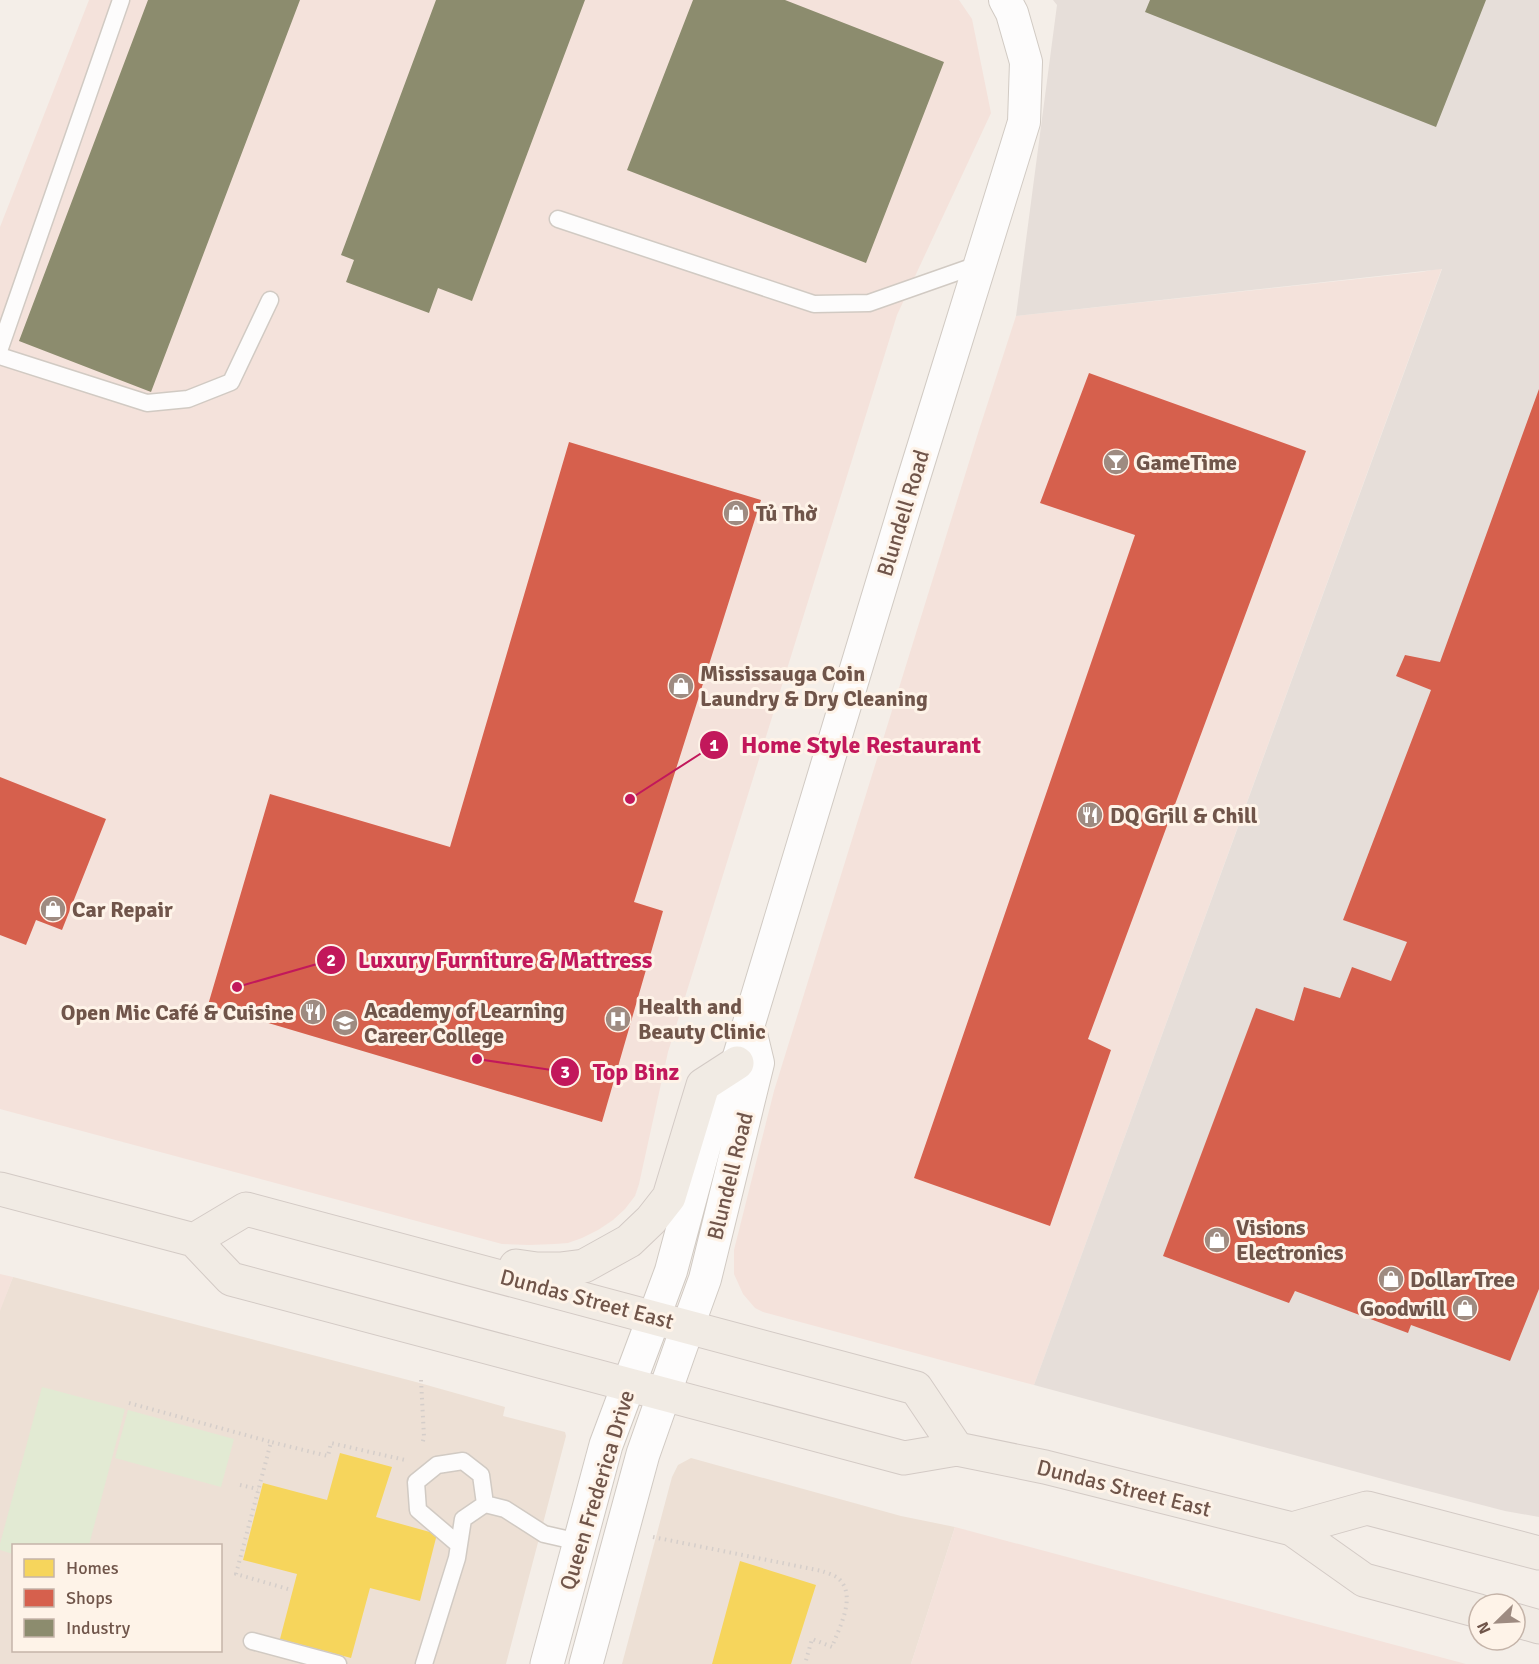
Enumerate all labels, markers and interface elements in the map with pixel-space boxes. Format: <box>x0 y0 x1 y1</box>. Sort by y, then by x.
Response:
street label: Blundell Road <box>871 446 935 580</box>
bar icon: GameTime <box>1101 447 1131 477</box>
place label: GameTime <box>1136 449 1237 476</box>
shop icon: Tủ Thờ <box>721 498 751 528</box>
place label: Tủ Thờ <box>756 500 817 527</box>
place label: Mississauga Coin Laundry & Dry Cleaning <box>700 660 928 712</box>
shop icon: Mississauga Coin Laundry & Dry Cleaning <box>666 671 696 701</box>
callout: Home Style Restaurant <box>699 724 993 766</box>
text: Home Style Restaurant <box>741 730 981 760</box>
text: 1 <box>709 734 719 756</box>
restaurant icon: DQ Grill & Chill <box>1075 800 1105 830</box>
place label: DQ Grill & Chill <box>1110 802 1258 829</box>
shop icon: Car Repair <box>38 894 68 924</box>
place label: Car Repair <box>72 896 173 923</box>
callout: Luxury Furniture & Mattress <box>316 939 665 981</box>
text: Luxury Furniture & Mattress <box>358 945 653 975</box>
text: 2 <box>326 949 336 971</box>
place label: Health and Beauty Clinic <box>638 993 766 1045</box>
restaurant icon: Open Mic Café & Cuisine <box>298 997 328 1027</box>
place label: Academy of Learning Career College <box>364 997 565 1049</box>
place label: Open Mic Café & Cuisine <box>61 999 294 1026</box>
hospital icon: Health and Beauty Clinic <box>603 1004 633 1034</box>
school or university icon: Academy of Learning Career College <box>330 1008 360 1038</box>
callout: Top Binz <box>550 1051 691 1093</box>
text: Top Binz <box>593 1057 680 1087</box>
text: 3 <box>560 1061 570 1083</box>
street label: Blundell Road <box>701 1109 759 1243</box>
place label: Visions Electronics <box>1236 1214 1344 1266</box>
shop icon: Visions Electronics <box>1202 1225 1232 1255</box>
street label: Dundas Street East <box>497 1263 677 1335</box>
shop icon: Dollar Tree <box>1376 1264 1406 1294</box>
place label: Dollar Tree <box>1410 1266 1515 1293</box>
shop icon: Goodwill <box>1450 1293 1480 1323</box>
place label: Goodwill <box>1360 1295 1446 1322</box>
street label: Queen Frederica Drive <box>554 1387 640 1593</box>
street label: Dundas Street East <box>1034 1453 1214 1523</box>
legend <box>12 1544 222 1652</box>
text: Homes <box>66 1557 119 1579</box>
text: Shops <box>66 1587 113 1609</box>
north arrow <box>1467 1592 1527 1652</box>
text: Industry <box>66 1617 131 1639</box>
text: N <box>1473 1619 1496 1637</box>

